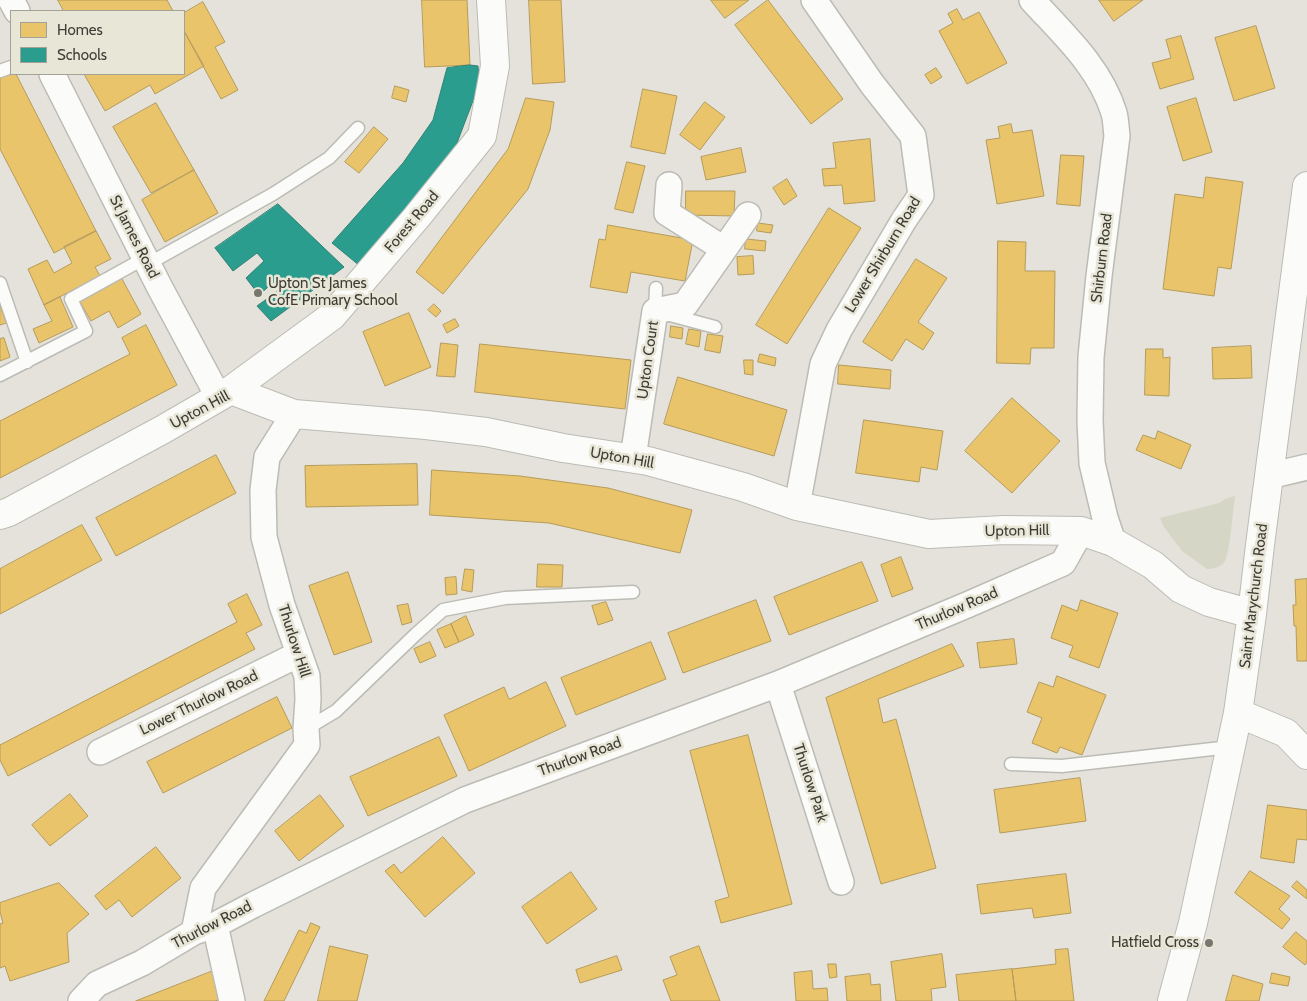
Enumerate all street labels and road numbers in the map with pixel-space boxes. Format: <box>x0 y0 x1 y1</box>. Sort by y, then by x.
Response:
street label: Forest Road <box>381 188 443 256</box>
street label: St James Road <box>105 192 163 282</box>
street label: Lower Shirburn Road <box>841 194 925 316</box>
street label: Shirburn Road <box>1088 212 1116 304</box>
street label: Upton Court <box>634 320 662 400</box>
street label: Upton Hill <box>167 387 233 433</box>
street label: Upton Hill <box>589 444 655 472</box>
street label: Upton Hill <box>985 521 1049 541</box>
street label: Saint Marychurch Road <box>1236 523 1272 669</box>
street label: Thurlow Road <box>913 584 1001 634</box>
street label: Thurlow Hill <box>274 602 314 680</box>
street label: Lower Thurlow Road <box>137 667 261 739</box>
street label: Thurlow Road <box>536 734 624 780</box>
street label: Thurlow Park <box>789 741 831 825</box>
street label: Thurlow Road <box>169 897 255 953</box>

